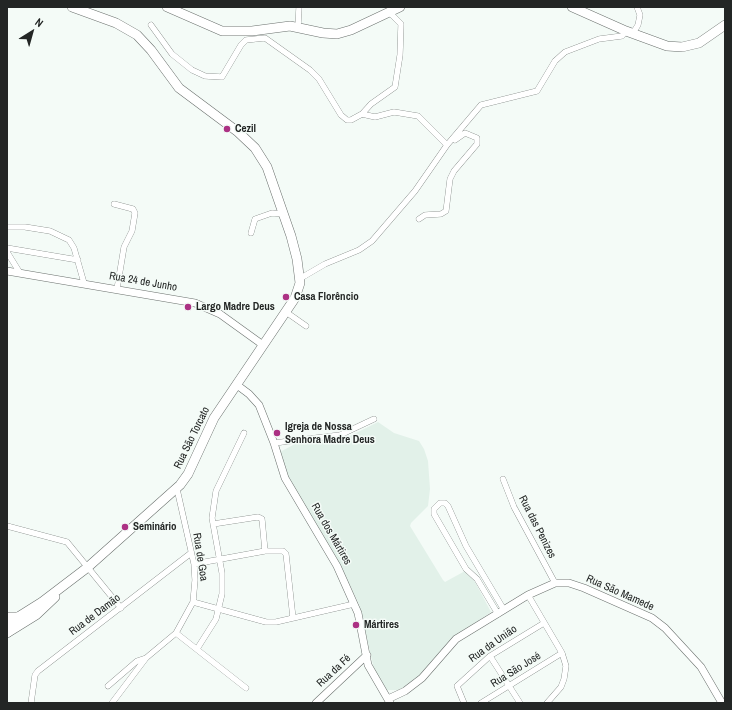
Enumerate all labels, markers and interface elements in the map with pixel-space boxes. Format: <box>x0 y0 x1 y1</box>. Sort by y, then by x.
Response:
north arrow <box>12 12 52 52</box>
text: N <box>32 15 46 30</box>
place label: Cezil <box>235 122 256 136</box>
marker: Cezil <box>222 124 232 134</box>
street label: Rua 24 de Junho <box>108 270 178 294</box>
place label: Casa Florêncio <box>294 290 359 304</box>
marker: Casa Florêncio <box>281 292 291 302</box>
place label: Largo Madre Deus <box>196 300 275 314</box>
marker: Largo Madre Deus <box>183 302 193 312</box>
street label: Rua São Torcato <box>171 405 213 471</box>
place label: Igreja de Nossa Senhora Madre Deus <box>285 420 375 446</box>
marker: Igreja de Nossa Senhora Madre Deus <box>272 428 282 438</box>
street label: Rua das Penizes <box>516 493 558 561</box>
street label: Rua dos Mártires <box>308 501 354 567</box>
place label: Seminário <box>133 520 177 534</box>
marker: Seminário <box>120 522 130 532</box>
street label: Rua de Goa <box>190 532 210 582</box>
street label: Rua São Mamede <box>584 572 656 614</box>
street label: Rua de Damão <box>67 591 123 639</box>
place label: Mártires <box>364 618 399 632</box>
marker: Mártires <box>351 620 361 630</box>
street label: Rua da União <box>466 623 520 665</box>
street label: Rua São José <box>488 649 544 691</box>
street label: Rua da Fé <box>314 652 354 690</box>

